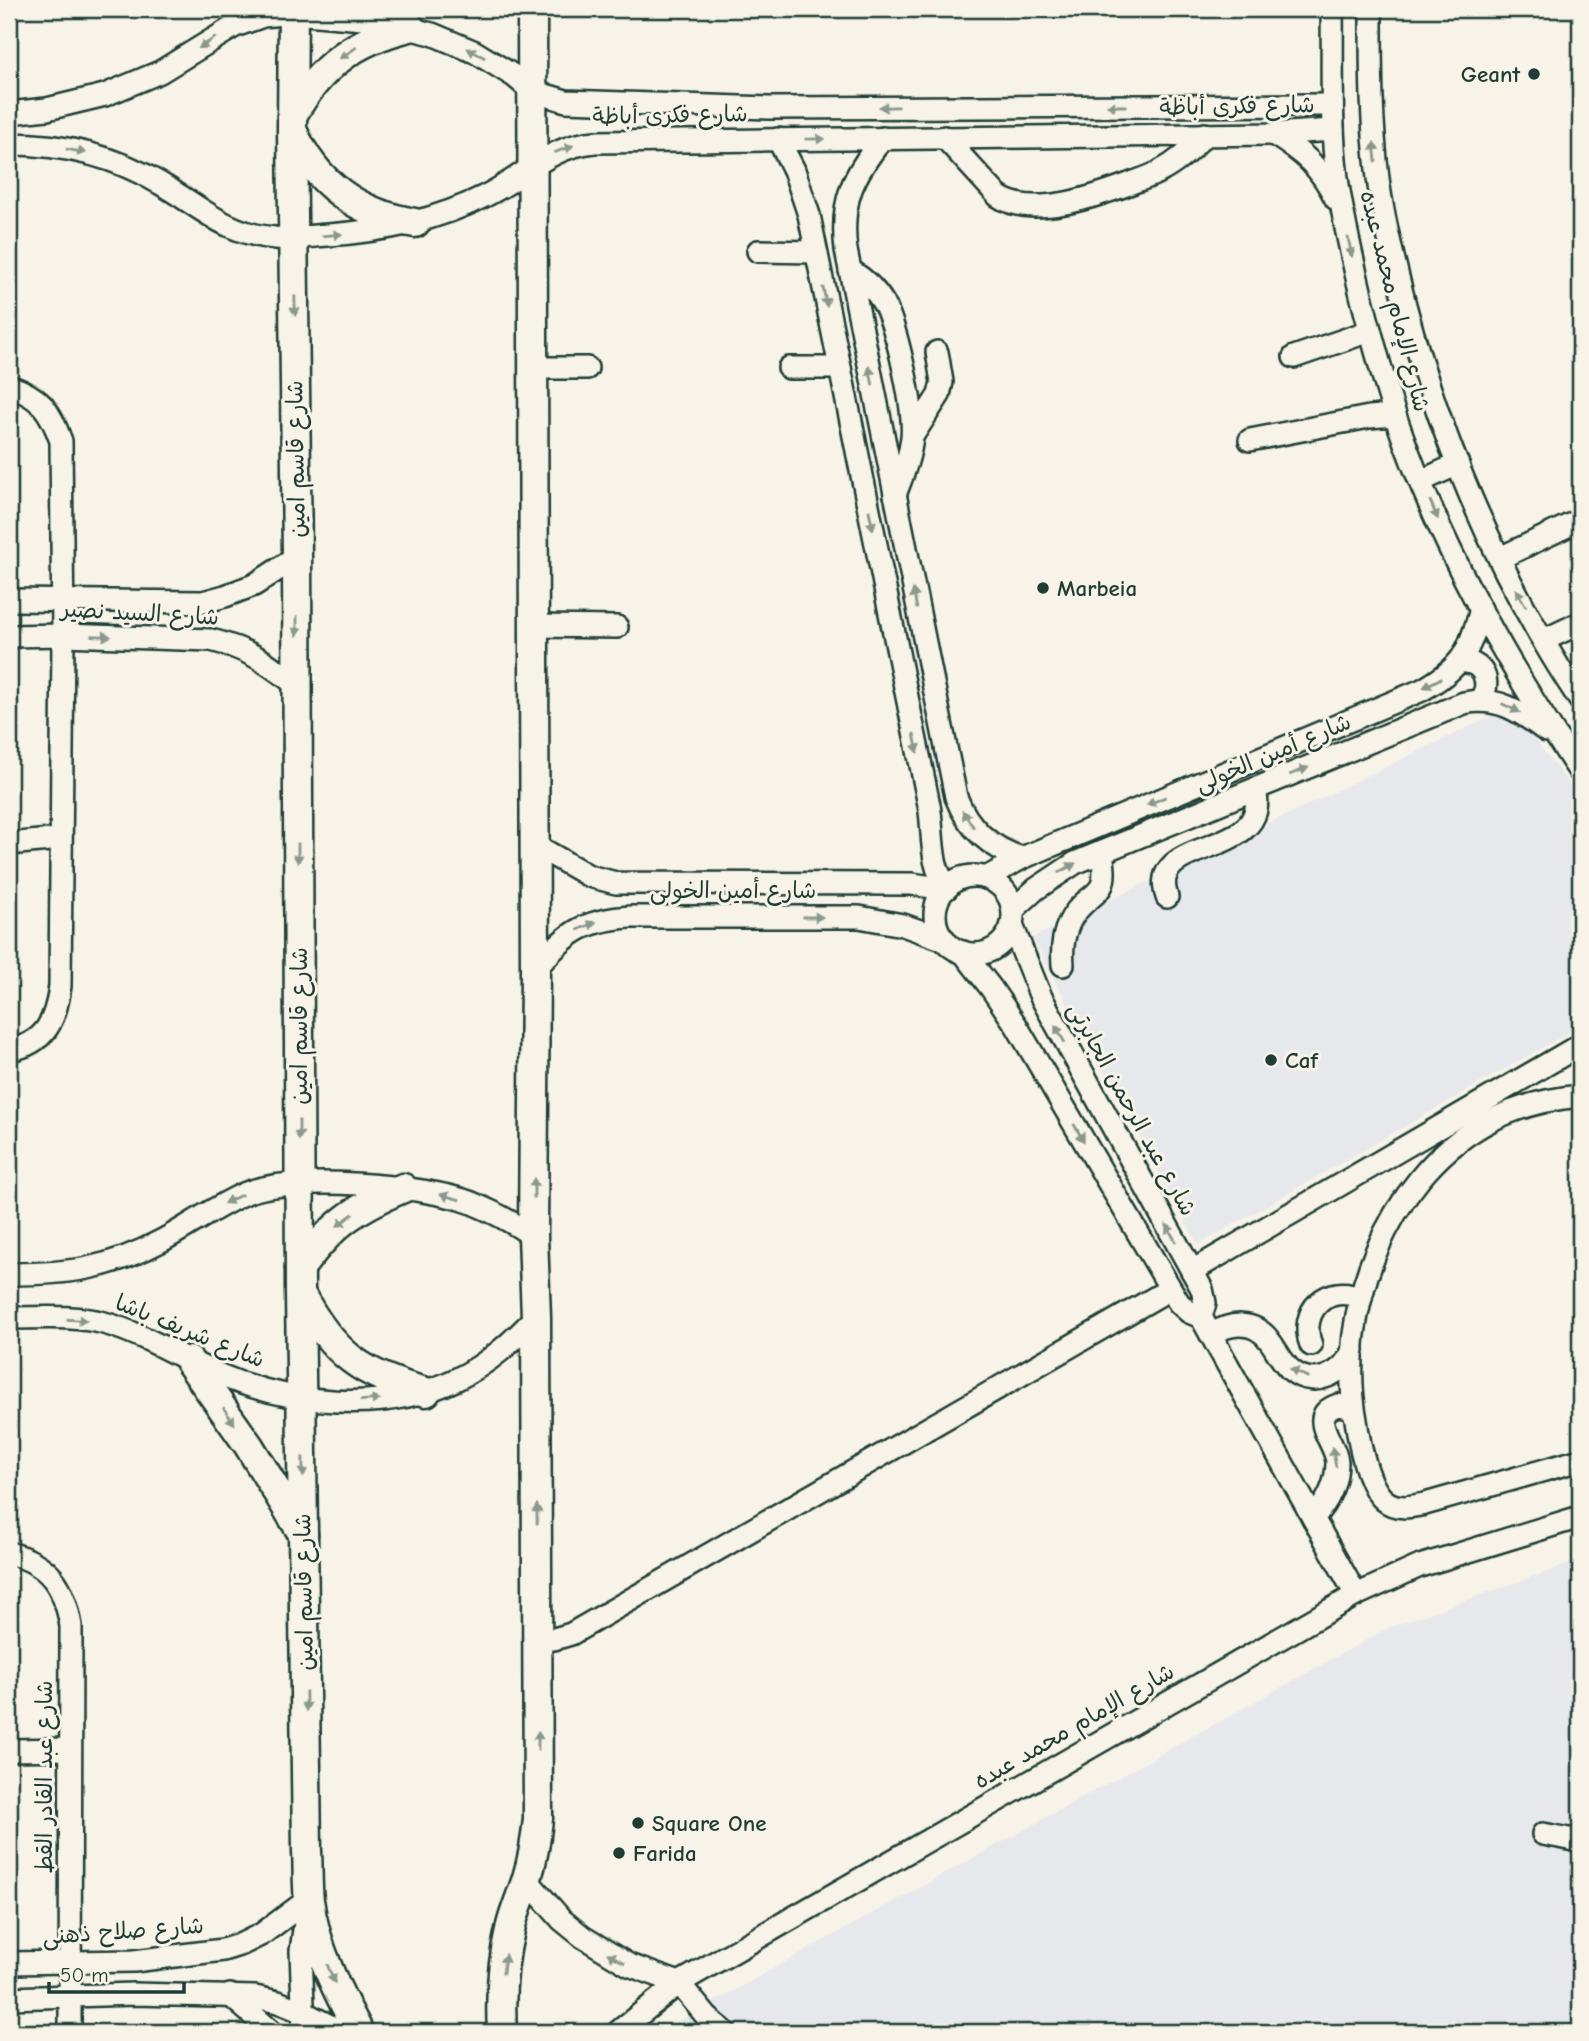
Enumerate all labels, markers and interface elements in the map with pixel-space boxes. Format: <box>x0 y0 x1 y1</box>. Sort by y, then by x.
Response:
one-way arrow <box>198 36 216 50</box>
one-way arrow <box>339 46 357 60</box>
one-way arrow <box>466 47 485 59</box>
place label: Geant <box>1461 61 1520 88</box>
marker: Geant <box>1526 66 1542 82</box>
street label: شارع فكرى أباظة <box>1159 90 1315 123</box>
street label: شارع فكرى أباظة <box>592 99 748 132</box>
one-way arrow <box>1105 100 1127 112</box>
one-way arrow <box>878 101 900 113</box>
one-way arrow <box>805 133 827 144</box>
one-way arrow <box>1369 141 1380 163</box>
one-way arrow <box>554 143 575 154</box>
one-way arrow <box>66 145 88 156</box>
street label: شارع الإمام محمد عبده <box>1351 188 1436 415</box>
one-way arrow <box>321 229 343 240</box>
one-way arrow <box>1344 236 1355 258</box>
one-way arrow <box>820 286 831 308</box>
one-way arrow <box>289 295 300 317</box>
one-way arrow <box>865 365 876 387</box>
street label: شارع قاسم امين <box>281 380 315 538</box>
one-way arrow <box>1428 500 1439 521</box>
one-way arrow <box>866 509 877 531</box>
place label: Marbeia <box>1057 575 1137 602</box>
marker: Marbeia <box>1035 580 1051 596</box>
one-way arrow <box>910 588 921 610</box>
one-way arrow <box>1515 589 1527 608</box>
street label: شارع السيد نصير <box>58 595 220 633</box>
one-way arrow <box>291 615 303 637</box>
one-way arrow <box>91 631 113 642</box>
one-way arrow <box>1423 677 1442 689</box>
one-way arrow <box>1501 702 1521 714</box>
street label: شارع أمين الخولى <box>1191 707 1356 800</box>
one-way arrow <box>911 732 922 754</box>
one-way arrow <box>1288 765 1309 776</box>
one-way arrow <box>1145 796 1166 807</box>
one-way arrow <box>961 810 975 828</box>
one-way arrow <box>292 842 304 864</box>
one-way arrow <box>1057 862 1076 874</box>
street label: شارع أمين الخولى <box>650 876 816 906</box>
one-way arrow <box>802 911 824 923</box>
one-way arrow <box>577 920 597 932</box>
street label: شارع قاسم امين <box>286 947 317 1105</box>
street label: شارع عبد الرحمن الجابرتى <box>1060 997 1202 1222</box>
one-way arrow <box>1055 1023 1067 1043</box>
place label: Caf <box>1285 1047 1320 1074</box>
marker: Caf <box>1263 1052 1279 1068</box>
one-way arrow <box>293 1119 305 1141</box>
one-way arrow <box>1073 1124 1085 1143</box>
one-way arrow <box>528 1177 540 1199</box>
one-way arrow <box>439 1191 460 1201</box>
one-way arrow <box>223 1194 243 1205</box>
one-way arrow <box>336 1212 354 1227</box>
one-way arrow <box>1165 1223 1177 1242</box>
street label: شارع شريف باشا <box>111 1289 269 1375</box>
one-way arrow <box>66 1314 88 1325</box>
one-way arrow <box>1289 1367 1309 1379</box>
one-way arrow <box>359 1394 381 1405</box>
one-way arrow <box>222 1407 236 1425</box>
one-way arrow <box>1329 1446 1340 1468</box>
one-way arrow <box>297 1456 309 1478</box>
one-way arrow <box>531 1503 543 1525</box>
street label: شارع قاسم امين <box>289 1513 323 1671</box>
street label: شارع الإمام محمد عبده <box>969 1658 1181 1798</box>
street label: شارع عبد القادر القط <box>31 1680 60 1874</box>
one-way arrow <box>300 1690 312 1712</box>
one-way arrow <box>532 1730 544 1752</box>
place label: Square One <box>652 1810 766 1837</box>
marker: Square One <box>630 1815 646 1831</box>
place label: Farida <box>633 1840 697 1867</box>
marker: Farida <box>611 1845 627 1861</box>
street label: شارع صلاح ذهنى <box>41 1912 205 1952</box>
scale bar <box>49 1950 184 1994</box>
one-way arrow <box>606 1952 626 1964</box>
one-way arrow <box>498 1953 509 1975</box>
text: 50 m <box>60 1963 109 1987</box>
one-way arrow <box>325 1964 336 1985</box>

